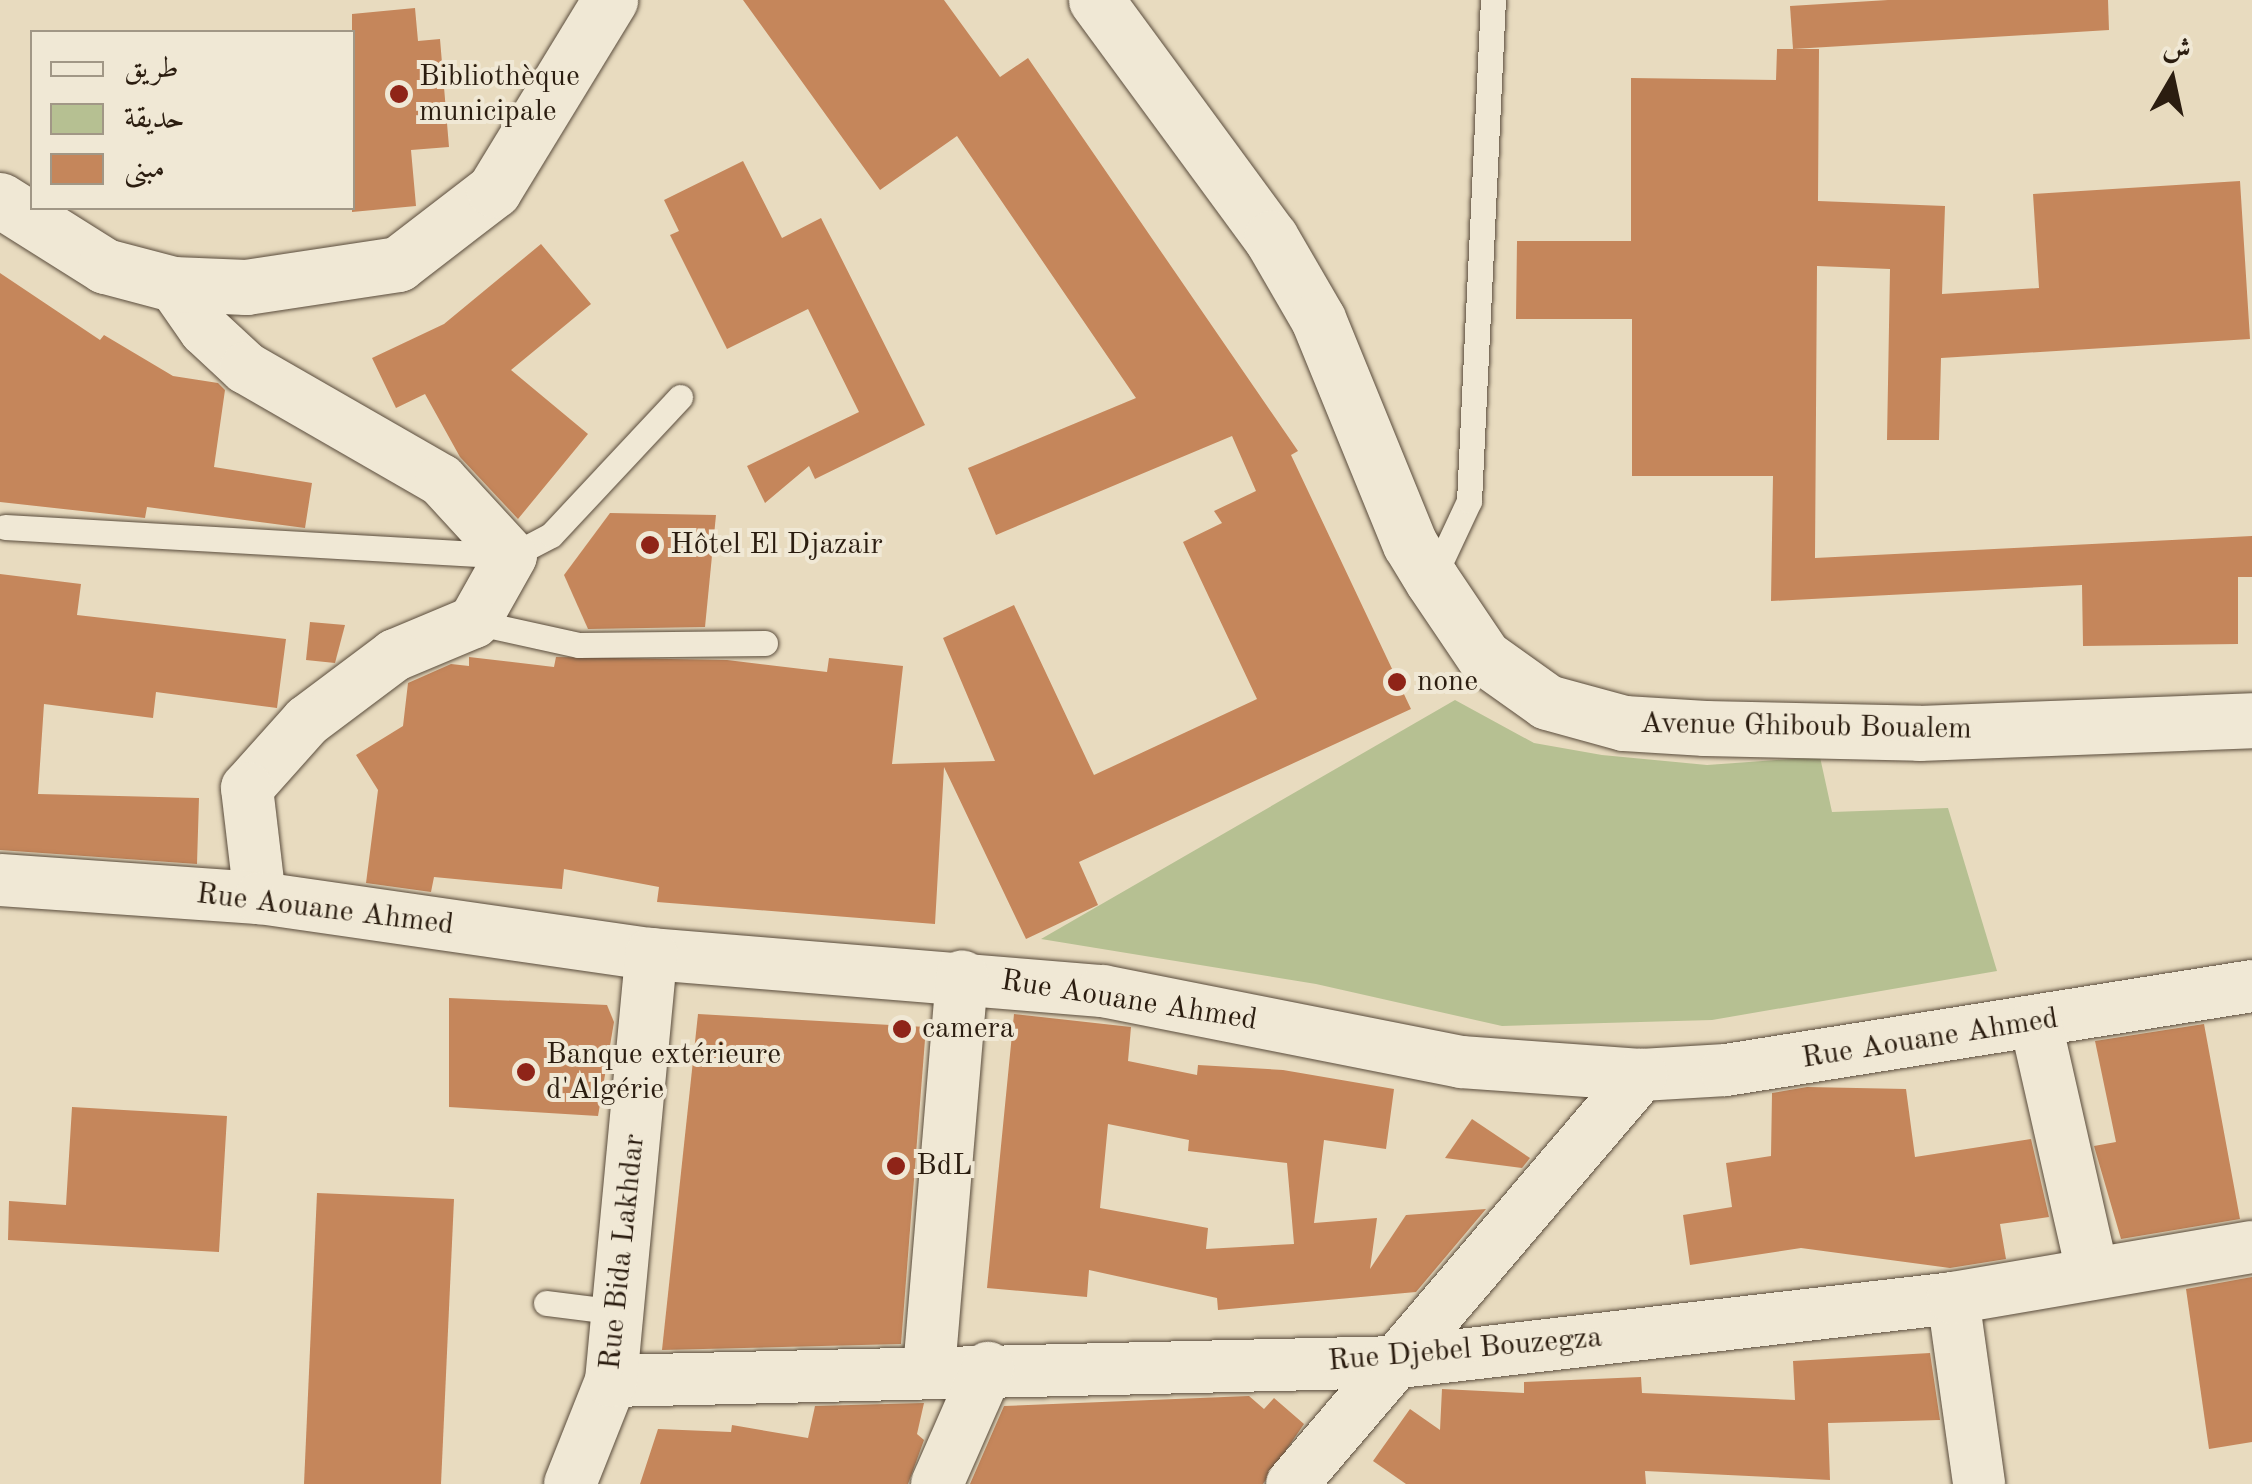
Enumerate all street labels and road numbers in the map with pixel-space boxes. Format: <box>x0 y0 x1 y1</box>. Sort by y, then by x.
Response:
street label: Avenue Ghiboub Boualem <box>1640 706 1972 748</box>
street label: Rue Aouane Ahmed <box>194 876 456 944</box>
street label: Rue Aouane Ahmed <box>998 963 1260 1039</box>
street label: Rue Aouane Ahmed <box>1799 1001 2061 1077</box>
street label: Rue Bida Lakhdar <box>593 1132 653 1372</box>
street label: Rue Djebel Bouzegza <box>1326 1320 1604 1380</box>

